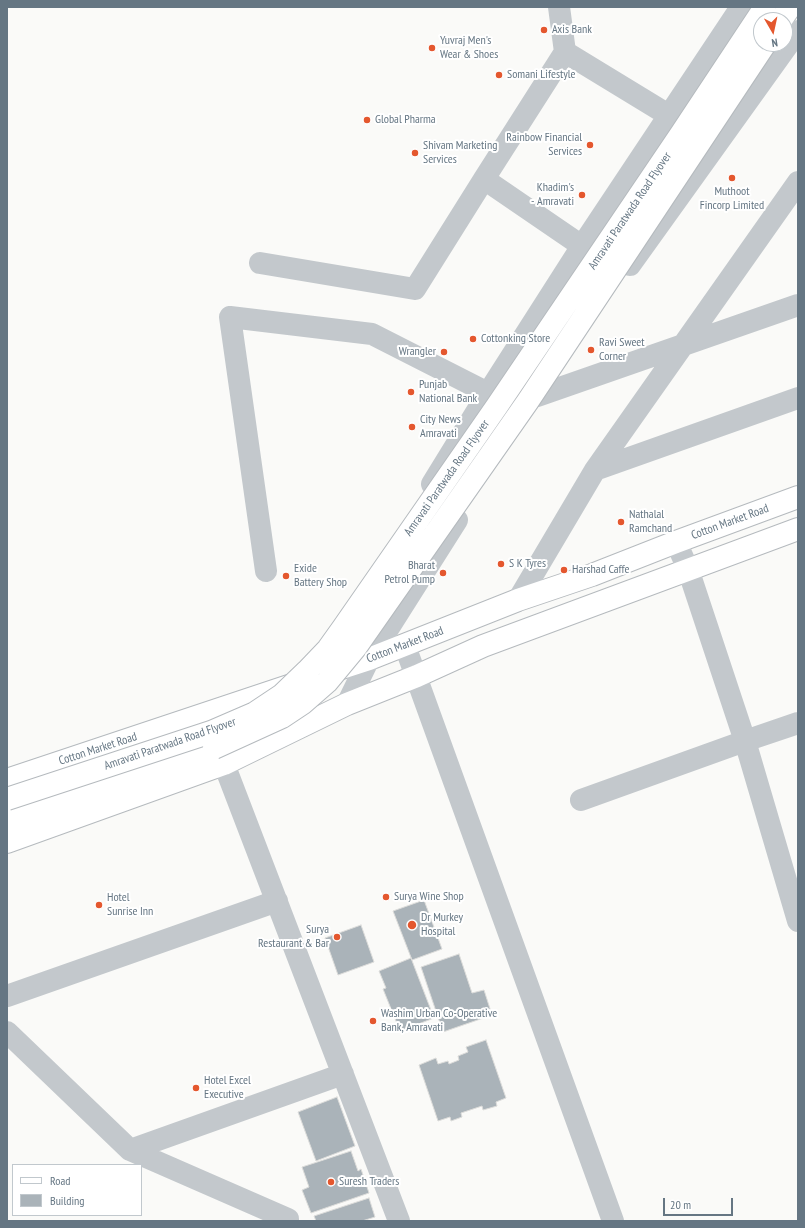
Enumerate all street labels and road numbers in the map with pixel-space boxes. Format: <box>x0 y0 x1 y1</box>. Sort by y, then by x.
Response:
street label: Amravati Paratwada Road Flyover <box>585 150 675 272</box>
street label: Amravati Paratwada Road Flyover <box>401 417 493 539</box>
street label: Cotton Market Road <box>689 501 771 543</box>
street label: Cotton Market Road <box>364 624 446 666</box>
street label: Amravati Paratwada Road Flyover <box>102 715 238 773</box>
street label: Cotton Market Road <box>57 730 139 768</box>

